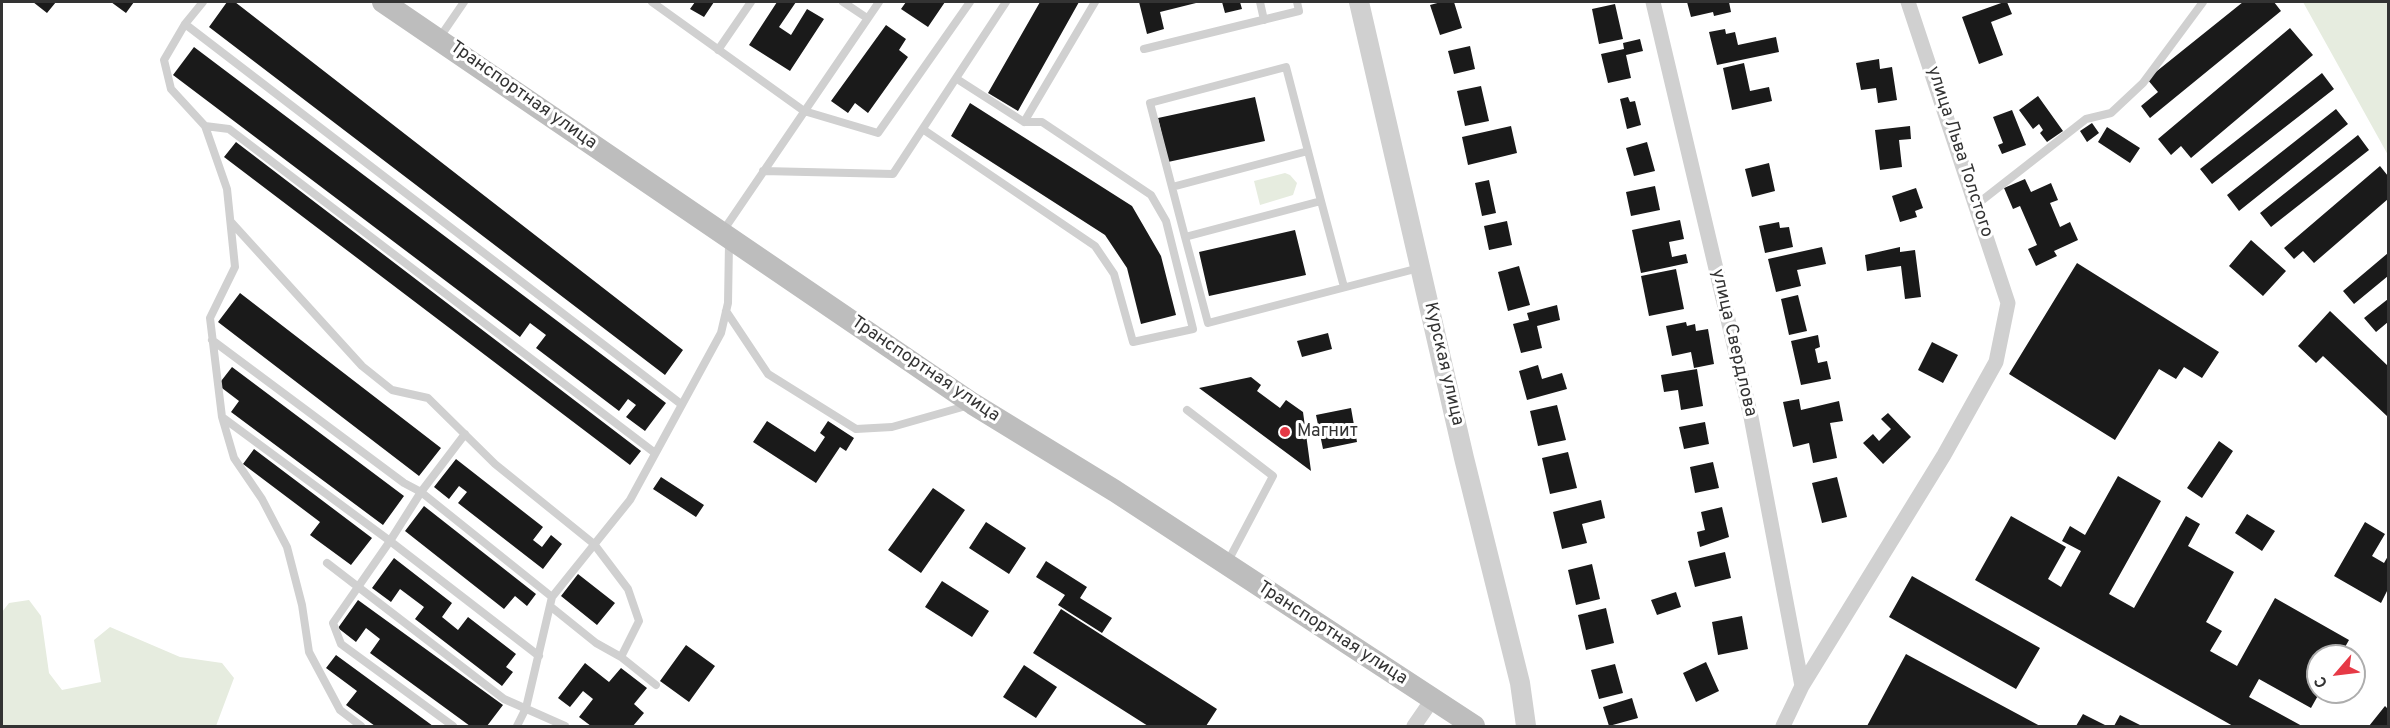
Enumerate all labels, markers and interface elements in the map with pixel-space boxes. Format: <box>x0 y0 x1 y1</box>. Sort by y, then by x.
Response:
street label: Транспортная улица <box>445 37 601 155</box>
street label: улица Льва Толстого <box>1921 64 1997 240</box>
street label: улица Свердлова <box>1705 267 1761 419</box>
street label: Курская улица <box>1418 300 1468 428</box>
street label: Транспортная улица <box>847 312 1003 428</box>
place label: Магнит <box>1297 421 1358 443</box>
marker: Магнит <box>1278 425 1292 439</box>
street label: Транспортная улица <box>1253 577 1411 691</box>
north arrow <box>2306 644 2366 704</box>
text: С <box>2311 672 2333 691</box>

